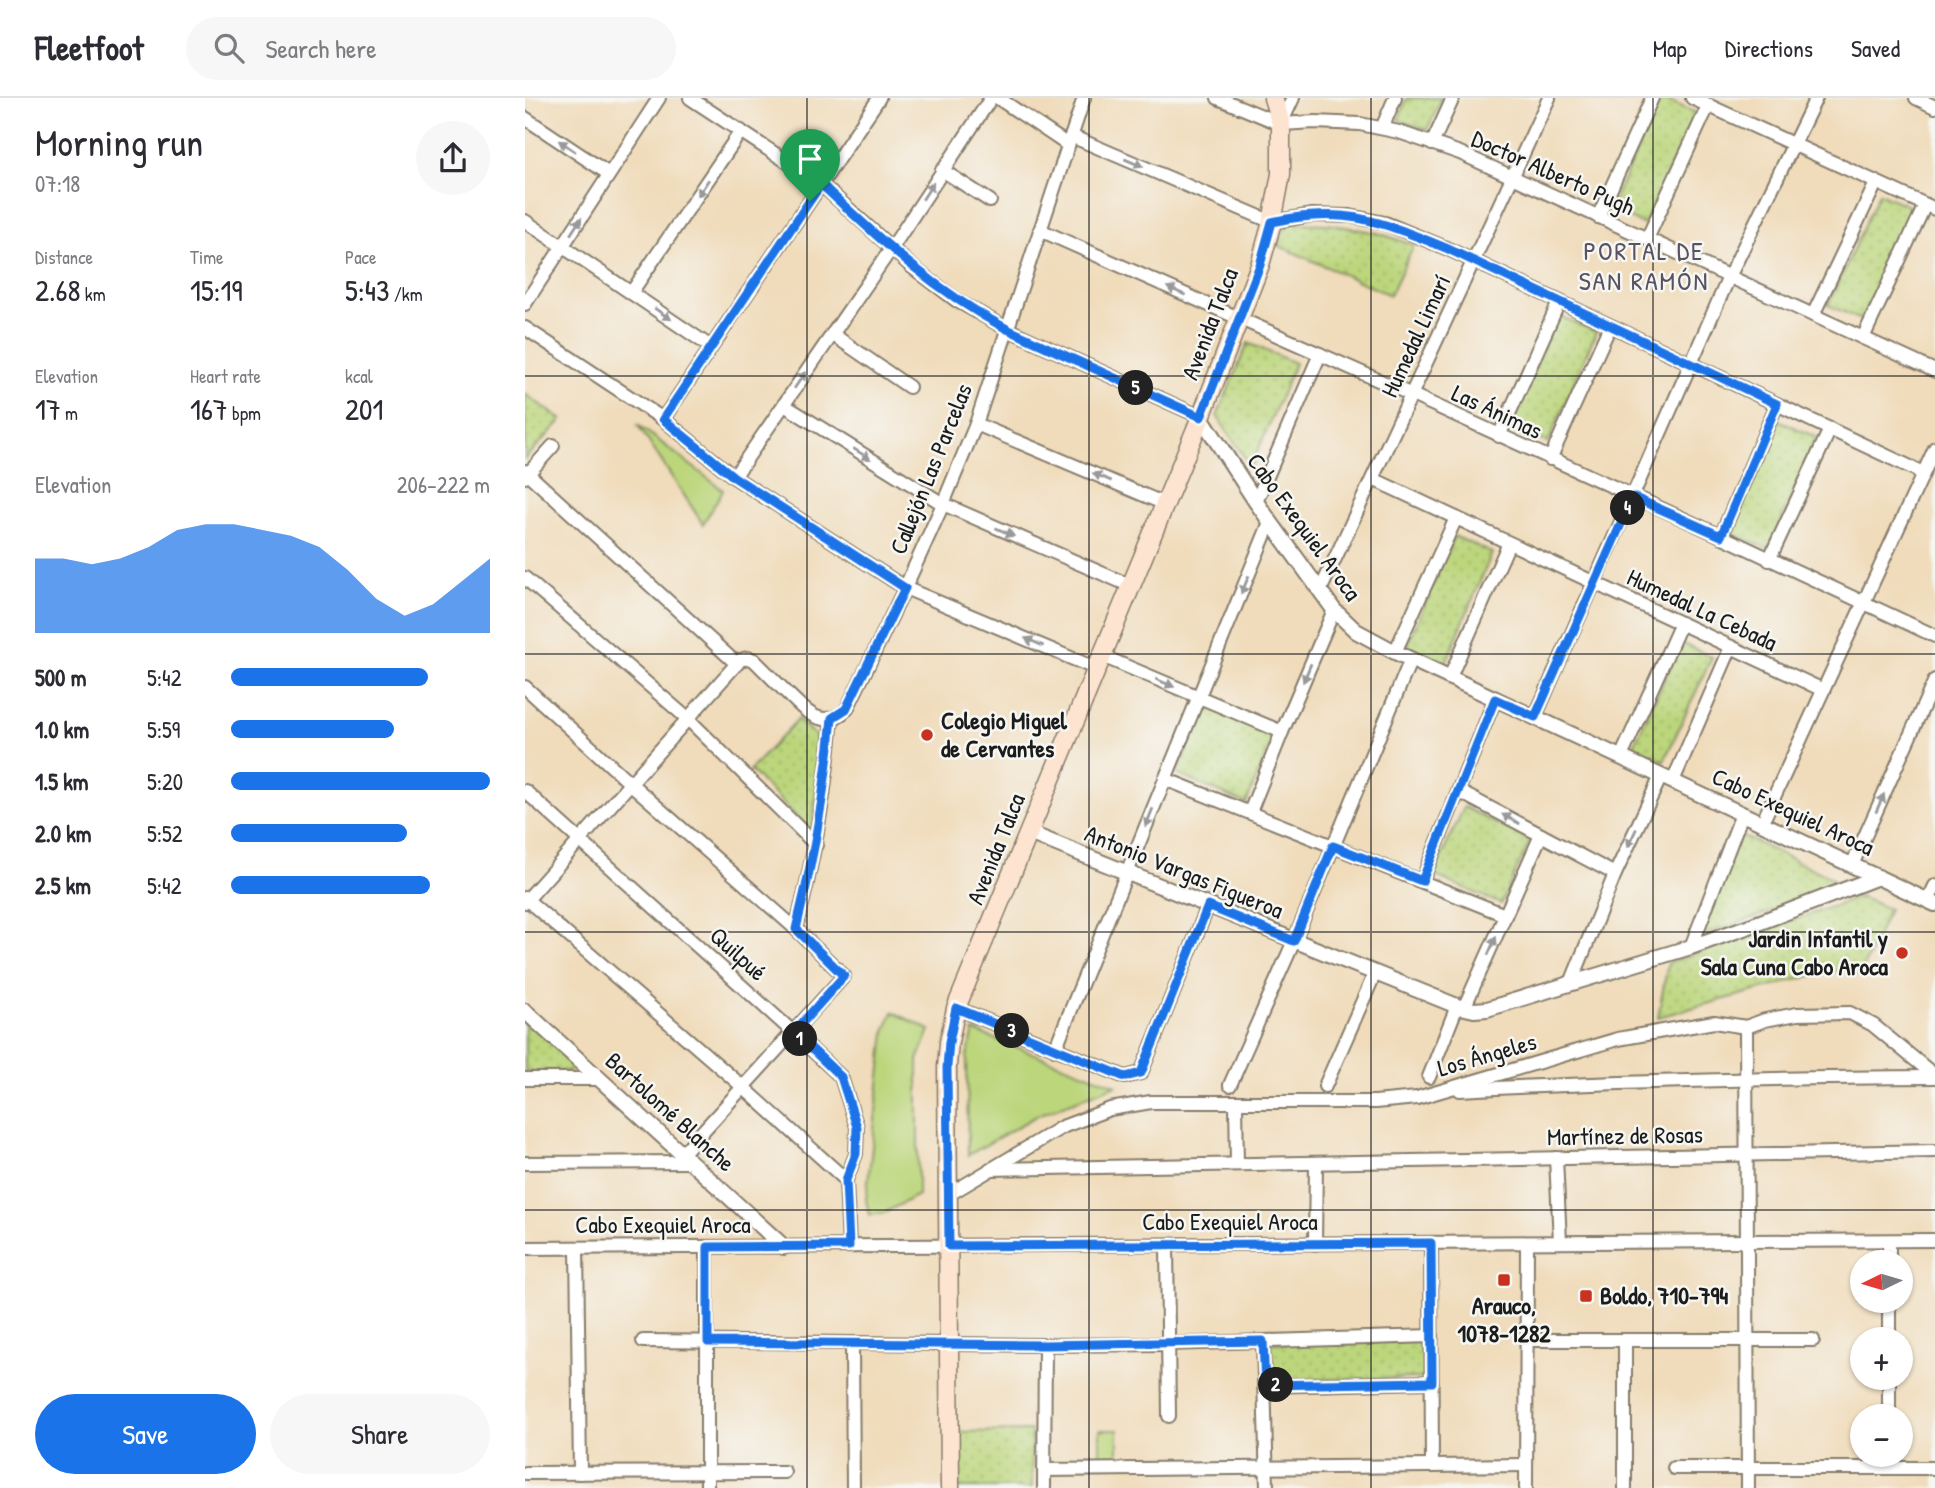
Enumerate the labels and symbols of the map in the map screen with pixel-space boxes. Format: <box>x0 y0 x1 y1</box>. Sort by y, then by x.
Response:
street label: Doctor Alberto Pugh <box>1467 122 1640 222</box>
pin <box>780 129 840 201</box>
one-way arrow <box>557 140 577 153</box>
one-way arrow <box>1124 157 1144 169</box>
one-way arrow <box>696 178 709 198</box>
one-way arrow <box>921 182 934 201</box>
one-way arrow <box>569 216 582 236</box>
district label: PORTAL DE SAN RAMÓN <box>1579 233 1709 298</box>
street label: Avenida Talca <box>1173 263 1245 384</box>
street label: Humedal Limarí <box>1373 269 1457 402</box>
one-way arrow <box>1166 285 1186 297</box>
one-way arrow <box>654 307 672 321</box>
one-way arrow <box>794 370 807 390</box>
pin: 5 <box>1119 370 1153 406</box>
street label: Las Ánimas <box>1447 376 1548 446</box>
street label: Callejón Las Parcelas <box>881 379 979 559</box>
street label: Cabo Exequiel Aroca <box>1240 446 1369 607</box>
one-way arrow <box>853 447 872 460</box>
one-way arrow <box>1091 472 1112 483</box>
pin: 4 <box>1611 490 1645 526</box>
one-way arrow <box>995 527 1016 538</box>
street label: Humedal La Cebada <box>1622 560 1783 658</box>
one-way arrow <box>1239 575 1250 596</box>
one-way arrow <box>1023 636 1044 647</box>
one-way arrow <box>1301 662 1312 683</box>
one-way arrow <box>1154 678 1175 689</box>
place label: Colegio Miguel de Cervantes <box>941 704 1067 764</box>
marker: Colegio Miguel de Cervantes <box>919 727 935 743</box>
street label: Cabo Exequiel Aroca <box>1707 760 1880 863</box>
street label: Avenida Talca <box>958 788 1032 909</box>
one-way arrow <box>1874 793 1886 813</box>
one-way arrow <box>1144 808 1155 829</box>
one-way arrow <box>1501 813 1521 825</box>
street label: Antonio Vargas Figueroa <box>1080 817 1288 926</box>
one-way arrow <box>1626 828 1638 848</box>
street label: Quilpué <box>703 919 774 988</box>
place label: Jardin Infantil y Sala Cuna Cabo Aroca <box>1701 922 1889 982</box>
one-way arrow <box>1487 935 1498 956</box>
marker: Jardin Infantil y Sala Cuna Cabo Aroca <box>1894 945 1910 961</box>
pin: 3 <box>995 1014 1029 1048</box>
pin: 1 <box>783 1021 817 1056</box>
street label: Los Ángeles <box>1434 1025 1540 1083</box>
street label: Bartolomé Blanche <box>599 1045 743 1178</box>
street label: Martínez de Rosas <box>1547 1118 1703 1152</box>
street label: Cabo Exequiel Aroca <box>1142 1205 1318 1237</box>
street label: Cabo Exequiel Aroca <box>575 1208 751 1240</box>
north arrow <box>1850 1250 1913 1312</box>
marker: Arauco, 1078-1282 <box>1496 1272 1512 1288</box>
place label: Boldo, 710-794 <box>1600 1279 1728 1311</box>
marker: Boldo, 710-794 <box>1578 1288 1594 1304</box>
place label: Arauco, 1078-1282 <box>1458 1289 1551 1349</box>
pin: 2 <box>1259 1368 1293 1402</box>

